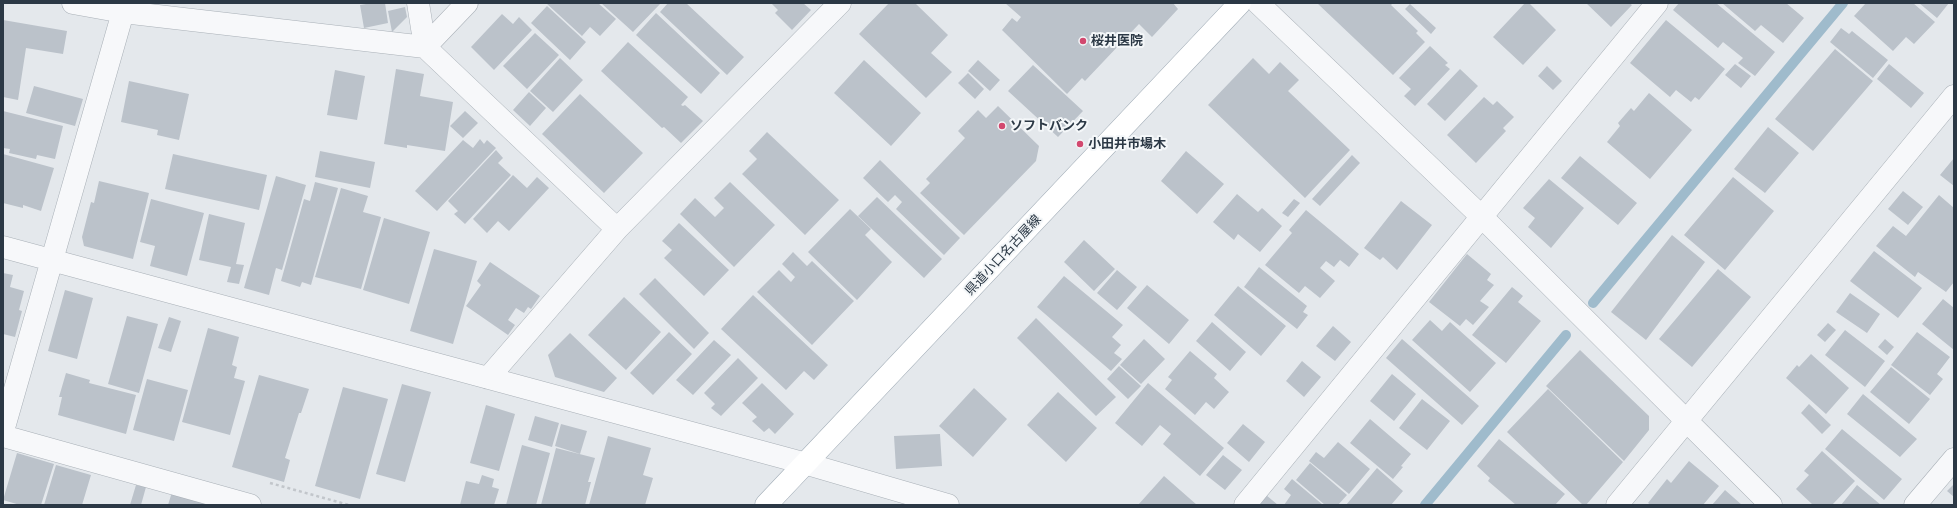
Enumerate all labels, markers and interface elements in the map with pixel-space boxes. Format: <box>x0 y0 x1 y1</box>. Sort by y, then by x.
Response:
place label: 桜井医院 <box>1091 33 1143 49</box>
marker: 桜井医院 <box>1078 36 1088 46</box>
place label: ソフトバンク <box>1010 118 1088 134</box>
marker: ソフトバンク <box>997 121 1007 131</box>
place label: 小田井市場木 <box>1088 136 1166 152</box>
marker: 小田井市場木 <box>1075 139 1085 149</box>
street label: 県道小口名古屋線 <box>962 212 1044 298</box>

